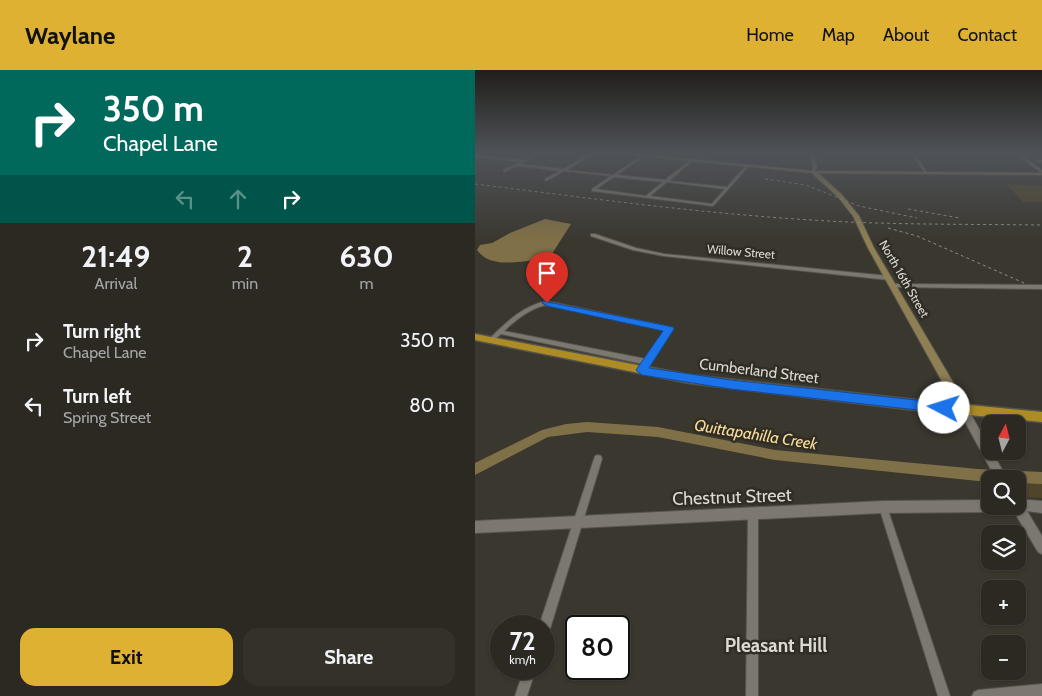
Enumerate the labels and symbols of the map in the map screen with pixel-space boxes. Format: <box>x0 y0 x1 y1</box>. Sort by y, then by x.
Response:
street label: North 16th Street <box>876 237 933 320</box>
street label: Willow Street <box>706 241 776 262</box>
pin <box>526 252 568 303</box>
street label: Cumberland Street <box>698 355 820 387</box>
position arrow <box>917 381 969 433</box>
water label: Quittapahilla Creek <box>693 415 820 454</box>
north arrow <box>981 415 1026 460</box>
street label: Chestnut Street <box>672 484 792 510</box>
speed limit sign: 80 <box>565 615 630 680</box>
district label: Pleasant Hill <box>725 634 827 657</box>

